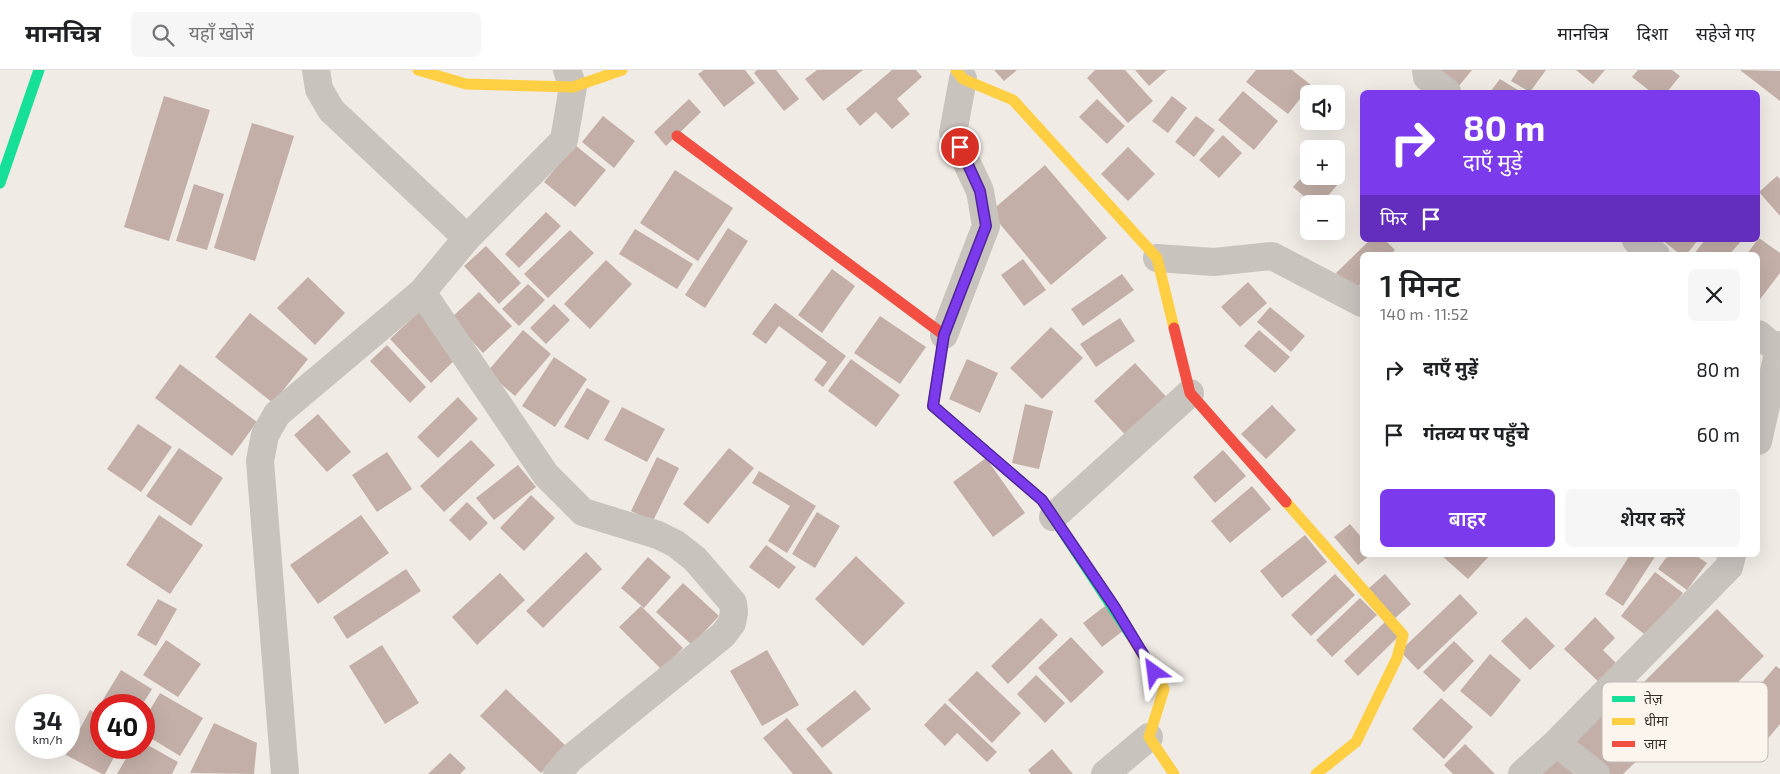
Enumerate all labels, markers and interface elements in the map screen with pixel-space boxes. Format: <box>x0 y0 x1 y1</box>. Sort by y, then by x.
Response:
search box <box>131 12 481 57</box>
text: मानचित्र <box>25 18 101 47</box>
icon: search <box>149 21 177 49</box>
text: यहाँ खोजें <box>189 21 254 44</box>
text: मानचित्र <box>1557 22 1609 44</box>
text: दिशा <box>1637 22 1668 44</box>
text: सहेजे गए <box>1696 22 1755 44</box>
map controls <box>1300 85 1345 240</box>
button: sound <box>1300 85 1345 130</box>
text: 80 m <box>1463 106 1545 148</box>
icon: right <box>1380 110 1445 175</box>
pin <box>939 126 981 168</box>
icon: arrive <box>946 133 974 161</box>
button: + <box>1300 140 1345 185</box>
text: दाएँ मुड़ें <box>1463 148 1522 174</box>
button: − <box>1300 195 1345 240</box>
icon: arrive <box>1417 205 1445 233</box>
text: फिर <box>1380 206 1407 229</box>
text: 1 मिनट <box>1380 267 1460 303</box>
button: close <box>1688 269 1740 321</box>
text: 140 m · 11:52 <box>1380 304 1468 323</box>
icon: right <box>1380 356 1408 384</box>
text: दाएँ मुड़ें <box>1423 356 1478 379</box>
text: 80 m <box>1696 358 1740 381</box>
icon: arrive <box>1380 421 1408 449</box>
text: गंतव्य पर पहुँचे <box>1423 421 1529 444</box>
text: 60 m <box>1697 423 1740 446</box>
button: बाहर <box>1380 489 1555 547</box>
button: शेयर करें <box>1565 489 1740 547</box>
position arrow <box>1127 645 1179 697</box>
legend <box>1602 682 1768 762</box>
text: तेज़ <box>1644 690 1663 707</box>
speed limit sign: 40 <box>90 694 155 759</box>
text: 34 <box>32 705 63 735</box>
text: धीमा <box>1644 712 1669 729</box>
text: km/h <box>33 732 62 746</box>
text: जाम <box>1644 735 1667 752</box>

